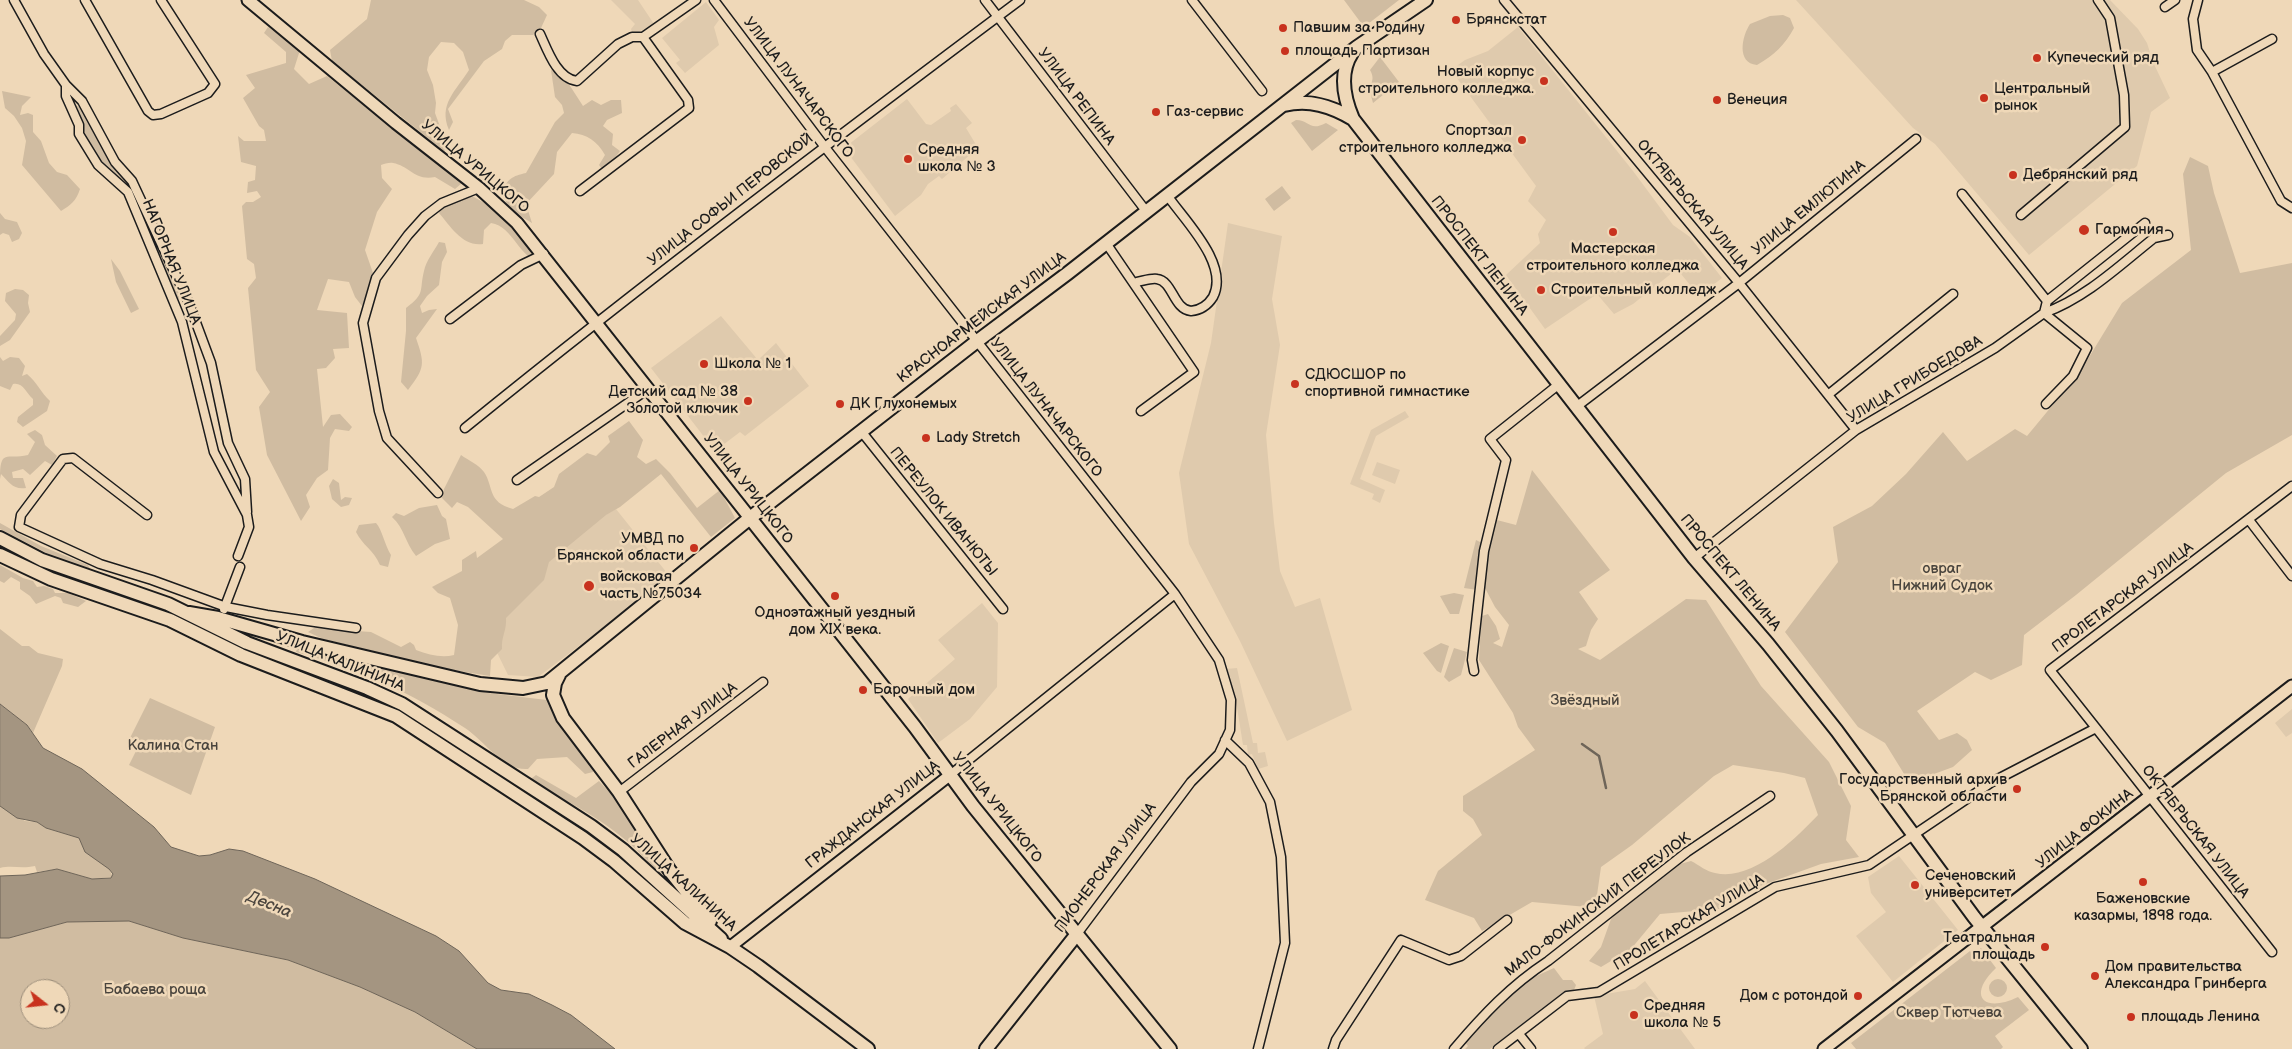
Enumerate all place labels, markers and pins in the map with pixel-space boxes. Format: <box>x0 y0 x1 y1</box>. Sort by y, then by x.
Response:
place label: Брянскстат <box>1466 11 1547 29</box>
marker: Брянскстат <box>1450 14 1462 26</box>
place label: Павшим за Родину <box>1293 19 1425 37</box>
marker: Павшим за Родину <box>1277 22 1289 34</box>
place label: площадь Партизан <box>1295 42 1430 60</box>
marker: площадь Партизан <box>1279 45 1291 57</box>
place label: Купеческий ряд <box>2047 49 2159 67</box>
marker: Купеческий ряд <box>2031 52 2043 64</box>
place label: Новый корпус строительного колледжа. <box>1358 63 1534 98</box>
marker: Новый корпус строительного колледжа. <box>1538 75 1550 87</box>
place label: Центральный рынок <box>1994 80 2090 115</box>
place label: Венеция <box>1727 91 1787 109</box>
marker: Центральный рынок <box>1978 92 1990 104</box>
marker: Венеция <box>1711 94 1723 106</box>
place label: Газ-сервис <box>1166 103 1244 121</box>
marker: Газ-сервис <box>1150 106 1162 118</box>
place label: Спортзал строительного колледжа <box>1339 122 1512 157</box>
marker: Спортзал строительного колледжа <box>1516 134 1528 146</box>
place label: Средняя школа № 3 <box>918 141 996 176</box>
marker: Средняя школа № 3 <box>902 153 914 165</box>
place label: Дебрянский ряд <box>2023 166 2138 184</box>
marker: Дебрянский ряд <box>2007 169 2019 181</box>
place label: Гармония <box>2095 221 2164 239</box>
marker: Гармония <box>2077 223 2091 237</box>
marker: Мастерская строительного колледжа <box>1607 226 1619 238</box>
place label: Мастерская строительного колледжа <box>1527 240 1699 275</box>
place label: Строительный колледж <box>1551 281 1716 299</box>
marker: Строительный колледж <box>1535 284 1547 296</box>
place label: Школа № 1 <box>714 355 791 373</box>
marker: Школа № 1 <box>698 358 710 370</box>
place label: СДЮСШОР по спортивной гимнастике <box>1305 366 1470 401</box>
marker: СДЮСШОР по спортивной гимнастике <box>1289 378 1301 390</box>
place label: Детский сад № 38 Золотой ключик <box>609 383 738 418</box>
marker: Детский сад № 38 Золотой ключик <box>742 395 754 407</box>
place label: ДК Глухонемых <box>850 395 957 413</box>
marker: ДК Глухонемых <box>834 398 846 410</box>
place label: Lady Stretch <box>936 429 1020 447</box>
marker: Lady Stretch <box>920 432 932 444</box>
place label: УМВД по Брянской области <box>557 530 684 565</box>
marker: УМВД по Брянской области <box>688 542 700 554</box>
place label: войсковая часть №75034 <box>600 568 702 603</box>
marker: войсковая часть №75034 <box>582 579 596 593</box>
marker: Одноэтажный уездный дом XIX века. <box>829 590 841 602</box>
place label: Одноэтажный уездный дом XIX века. <box>755 604 915 639</box>
place label: Барочный дом <box>873 681 975 699</box>
marker: Барочный дом <box>857 684 869 696</box>
place label: Государственный архив Брянской области <box>1839 771 2007 806</box>
marker: Государственный архив Брянской области <box>2011 783 2023 795</box>
place label: Сеченовский университет <box>1925 867 2016 902</box>
marker: Баженовские казармы, 1898 года. <box>2137 876 2149 888</box>
marker: Сеченовский университет <box>1909 879 1921 891</box>
place label: Баженовские казармы, 1898 года. <box>2074 890 2212 925</box>
place label: Театральная площадь <box>1943 929 2035 964</box>
marker: Театральная площадь <box>2039 941 2051 953</box>
place label: Дом правительства Александра Гринберга <box>2105 958 2267 993</box>
marker: Дом правительства Александра Гринберга <box>2089 970 2101 982</box>
place label: Дом с ротондой <box>1740 987 1848 1005</box>
marker: Дом с ротондой <box>1852 990 1864 1002</box>
place label: Средняя школа № 5 <box>1644 997 1721 1032</box>
place label: площадь Ленина <box>2141 1008 2260 1026</box>
marker: Средняя школа № 5 <box>1628 1009 1640 1021</box>
marker: площадь Ленина <box>2125 1011 2137 1023</box>

